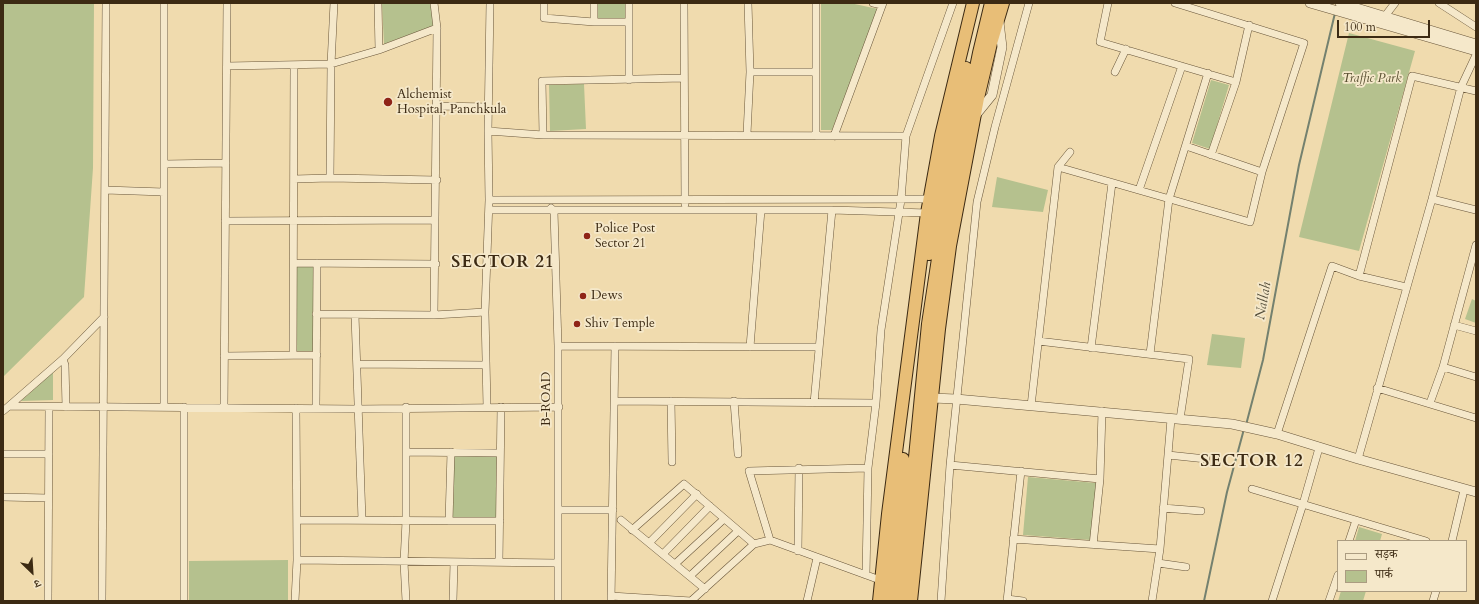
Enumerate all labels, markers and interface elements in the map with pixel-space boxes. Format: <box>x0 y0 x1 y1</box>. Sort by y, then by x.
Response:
scale bar <box>1339 12 1432 38</box>
text: 100 m <box>1344 19 1376 35</box>
park label: Traffic Park <box>1342 71 1402 87</box>
place label: Alchemist Hospital, Panchkula <box>397 87 506 118</box>
marker: Alchemist Hospital, Panchkula <box>382 96 394 108</box>
place label: Police Post Sector 21 <box>595 221 655 252</box>
marker: Police Post Sector 21 <box>582 231 592 241</box>
district label: SECTOR 21 <box>451 253 555 273</box>
water label: Nallah <box>1252 281 1276 321</box>
place label: Dews <box>591 288 622 304</box>
marker: Dews <box>578 291 588 301</box>
place label: Shiv Temple <box>585 316 655 332</box>
marker: Shiv Temple <box>572 319 582 329</box>
street label: B-ROAD <box>539 372 555 426</box>
district label: SECTOR 12 <box>1200 452 1304 472</box>
legend <box>1337 540 1467 592</box>
text: सड़क <box>1375 546 1398 562</box>
north arrow <box>12 552 52 592</box>
text: पार्क <box>1375 566 1393 582</box>
text: उ <box>32 575 43 591</box>

